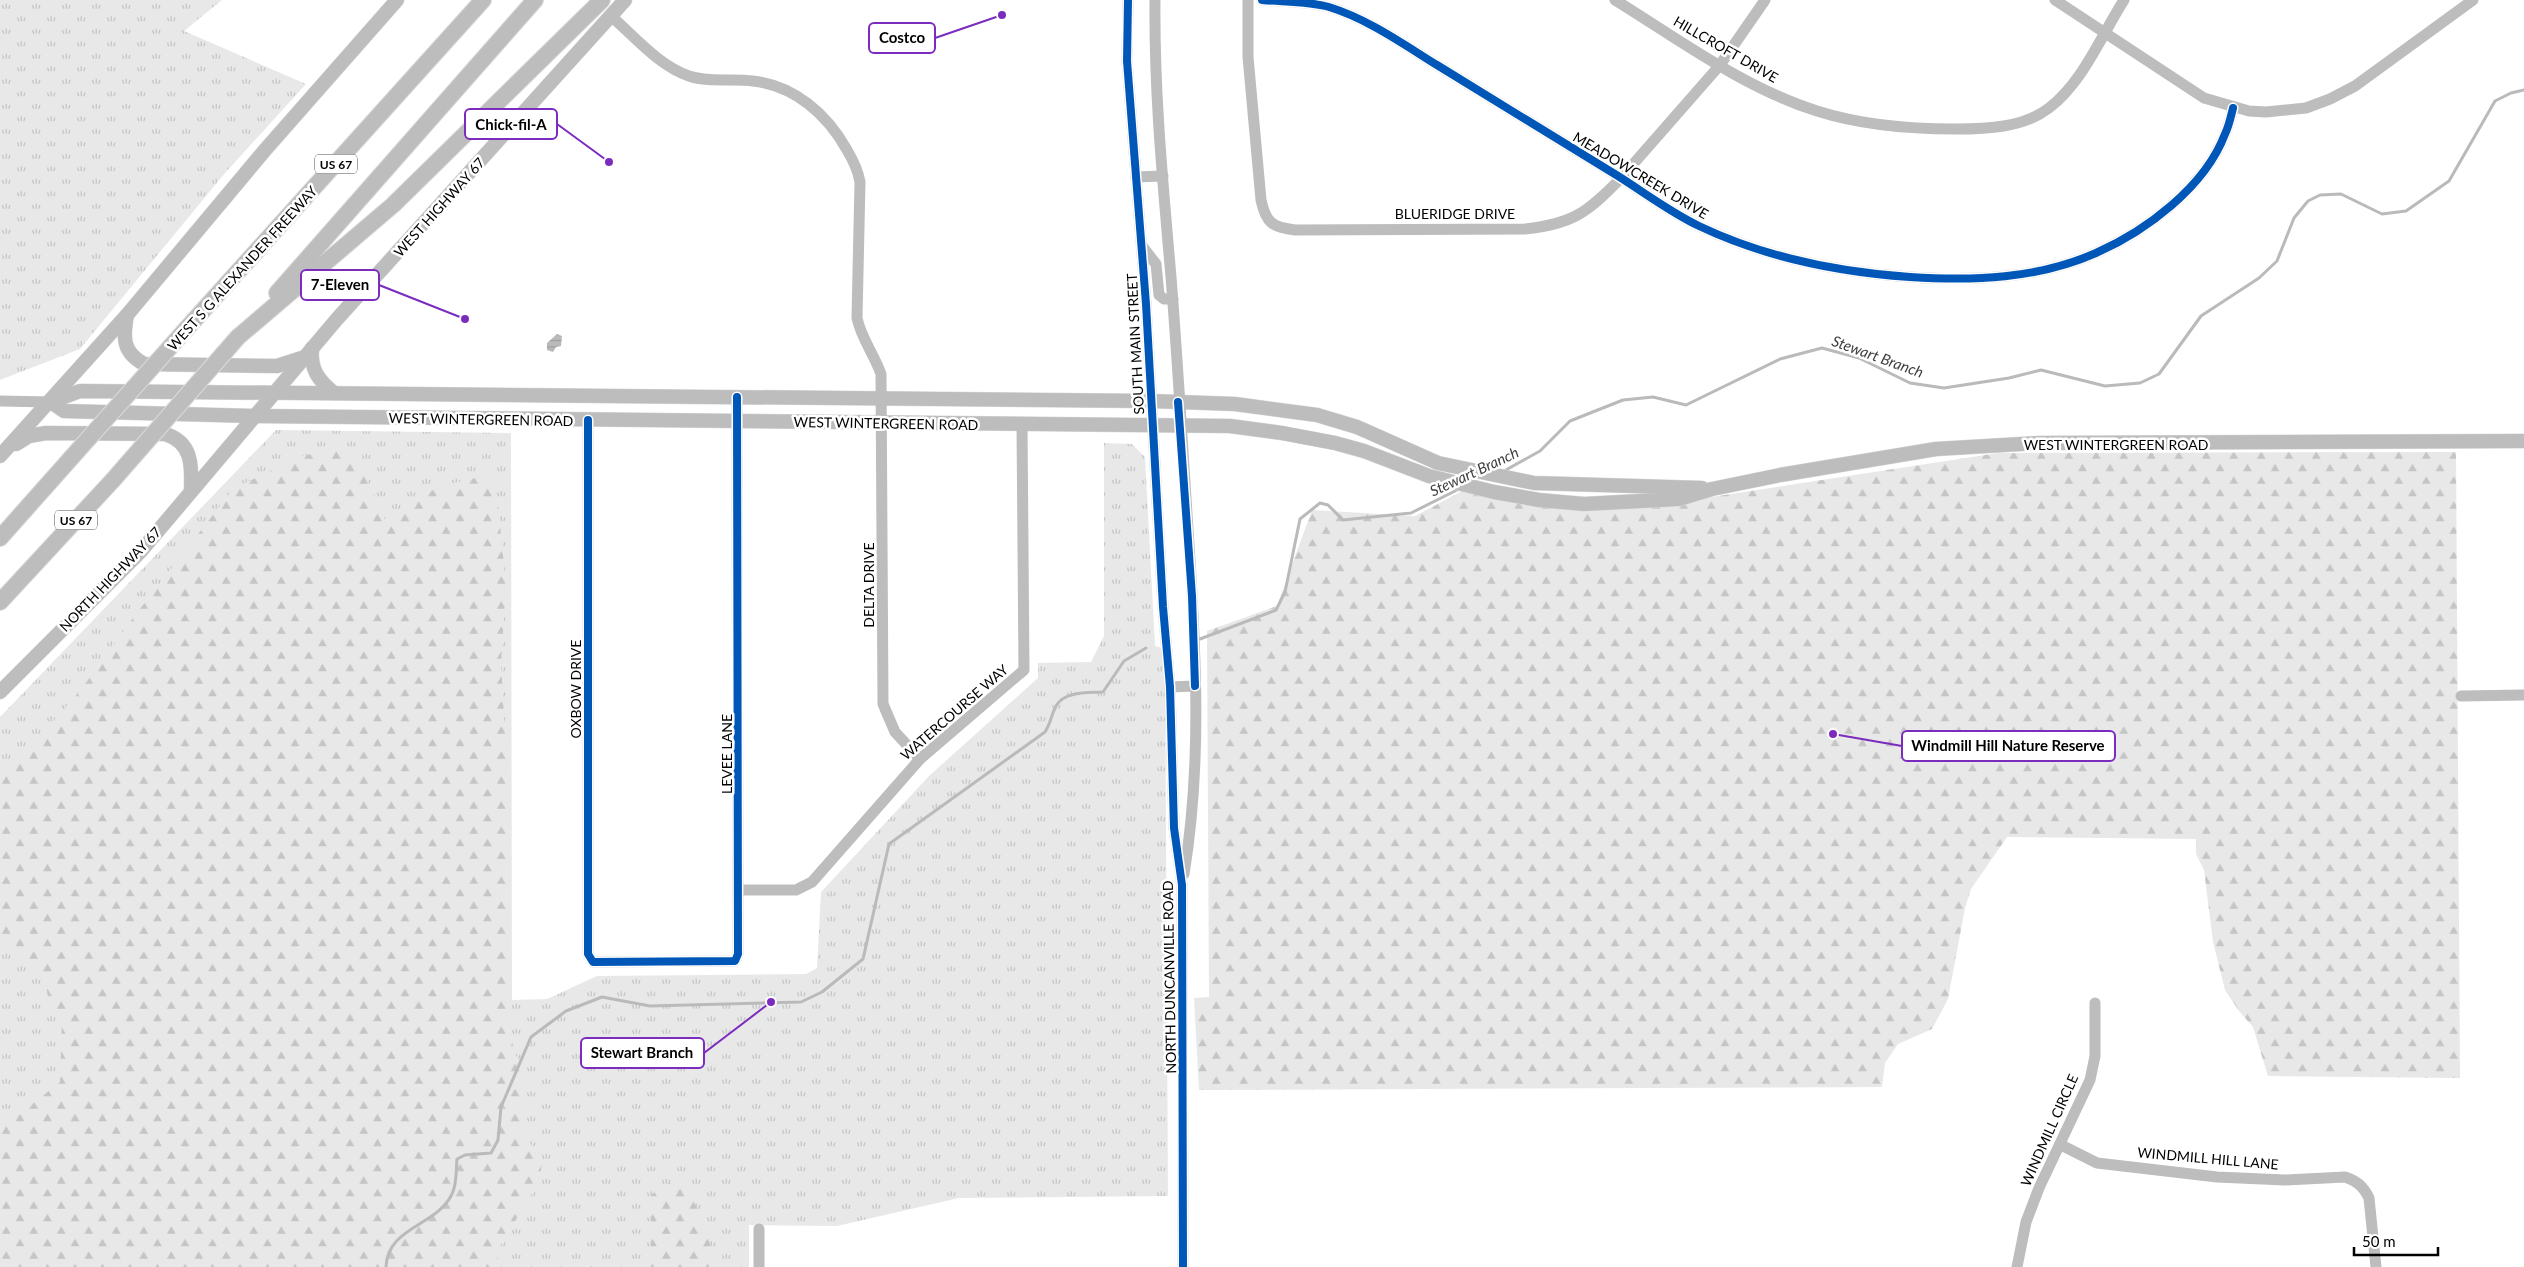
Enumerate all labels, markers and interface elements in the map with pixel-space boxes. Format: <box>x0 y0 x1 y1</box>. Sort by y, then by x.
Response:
street label: HILLCROFT DRIVE <box>1671 12 1781 86</box>
callout: Costco <box>869 23 935 53</box>
text: Costco <box>879 28 925 46</box>
callout: Chick-fil-A <box>465 109 557 139</box>
text: Chick-fil-A <box>475 115 547 133</box>
street label: MEADOWCREEK DRIVE <box>1570 128 1712 222</box>
road number: US 67 <box>315 154 357 173</box>
street label: WEST HIGHWAY 67 <box>390 154 488 260</box>
street label: WEST S G ALEXANDER FREEWAY <box>164 182 320 354</box>
street label: BLUERIDGE DRIVE <box>1395 205 1515 222</box>
callout: 7-Eleven <box>301 270 379 300</box>
street label: SOUTH MAIN STREET <box>1123 272 1147 415</box>
text: 7-Eleven <box>311 275 369 293</box>
water label: Stewart Branch <box>1830 331 1926 381</box>
street label: WEST WINTERGREEN ROAD <box>388 409 574 429</box>
street label: WEST WINTERGREEN ROAD <box>793 413 979 433</box>
street label: WEST WINTERGREEN ROAD <box>2024 436 2208 453</box>
water label: Stewart Branch <box>1427 443 1521 499</box>
road number: US 67 <box>55 510 97 530</box>
street label: NORTH HIGHWAY 67 <box>56 523 164 635</box>
street label: DELTA DRIVE <box>860 542 877 628</box>
street label: OXBOW DRIVE <box>567 640 584 738</box>
street label: WATERCOURSE WAY <box>897 660 1011 763</box>
street label: LEVEE LANE <box>718 714 735 794</box>
callout: Windmill Hill Nature Reserve <box>1902 731 2115 761</box>
text: Windmill Hill Nature Reserve <box>1911 736 2105 754</box>
street label: NORTH DUNCANVILLE ROAD <box>1159 880 1179 1074</box>
callout: Stewart Branch <box>581 1038 704 1068</box>
text: Stewart Branch <box>591 1043 693 1061</box>
street label: WINDMILL CIRCLE <box>2017 1071 2081 1189</box>
street label: WINDMILL HILL LANE <box>2137 1143 2279 1173</box>
scale bar <box>2354 1224 2438 1256</box>
text: 50 m <box>2362 1232 2396 1250</box>

